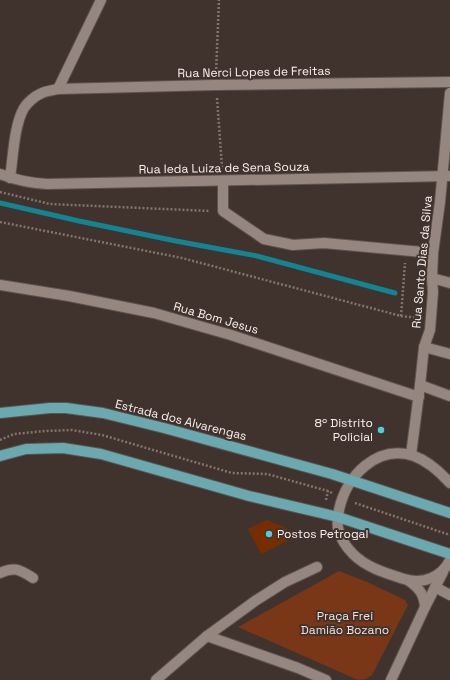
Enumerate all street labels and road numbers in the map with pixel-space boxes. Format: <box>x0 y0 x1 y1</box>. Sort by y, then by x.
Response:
street label: Rua Nerci Lopes de Freitas <box>177 63 331 81</box>
street label: Rua Ieda Luiza de Sena Souza <box>139 159 310 177</box>
street label: Rua Santo Dias da Silva <box>408 195 436 329</box>
street label: Rua Bom Jesus <box>172 298 260 338</box>
street label: Estrada dos Alvarengas <box>114 396 248 444</box>

